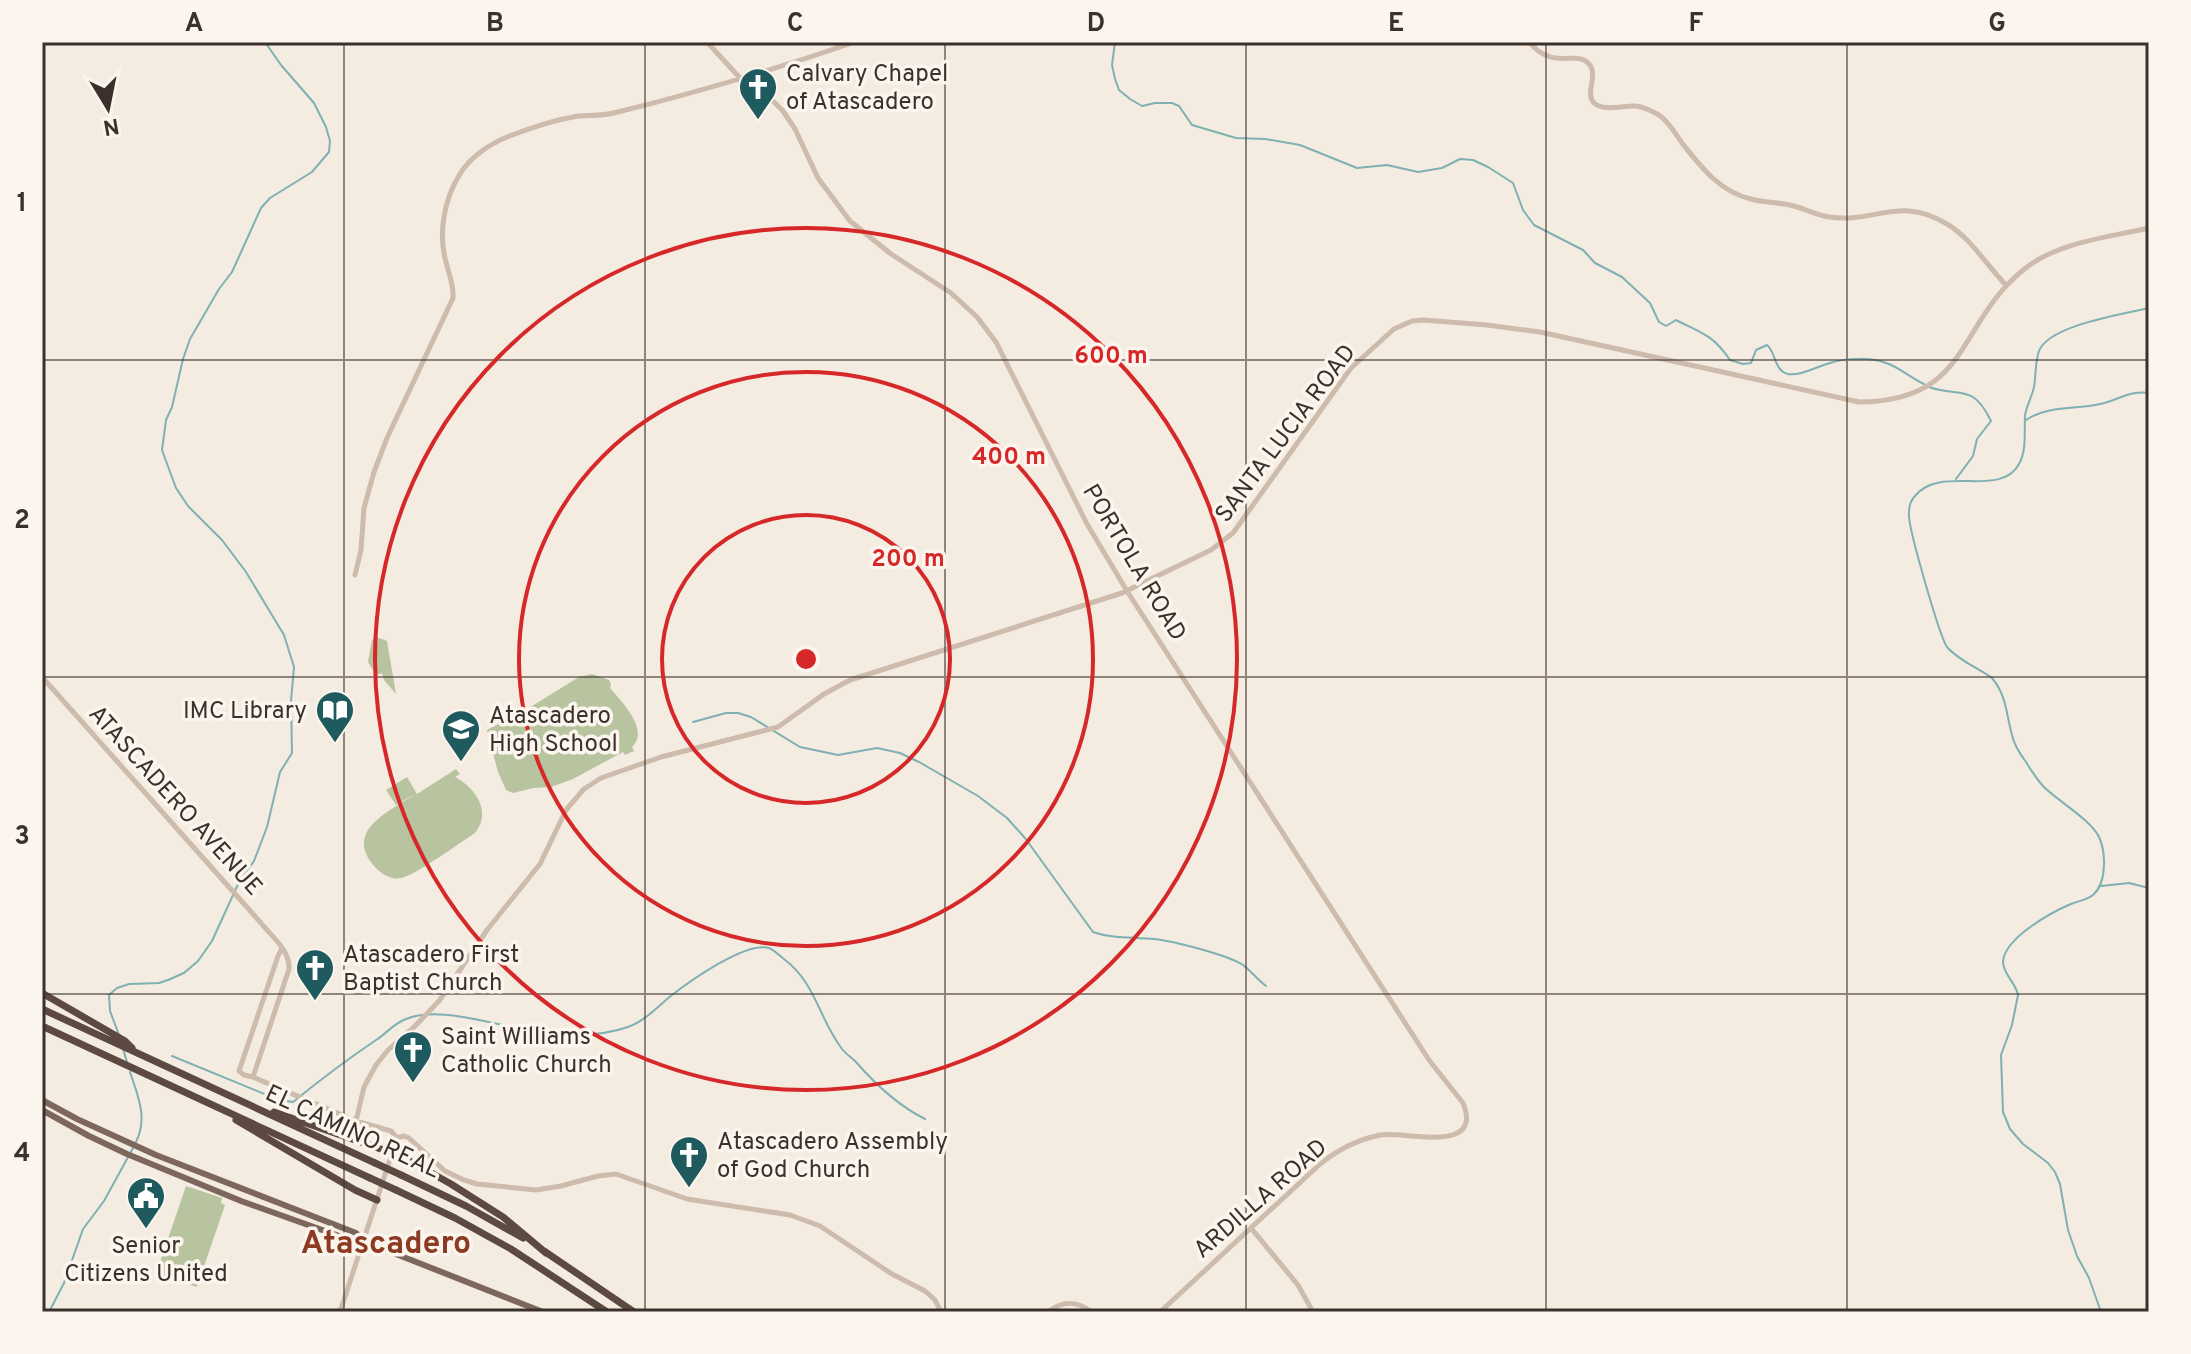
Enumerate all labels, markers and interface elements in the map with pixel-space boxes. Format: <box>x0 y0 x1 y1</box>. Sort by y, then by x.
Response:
text: A <box>185 8 203 41</box>
text: B <box>486 8 504 41</box>
text: C <box>787 8 803 41</box>
text: D <box>1087 8 1105 41</box>
text: E <box>1388 8 1404 41</box>
text: F <box>1689 8 1704 41</box>
text: G <box>1988 8 2006 41</box>
place label: Calvary Chapel of Atascadero <box>786 60 948 118</box>
church icon: Calvary Chapel of Atascadero <box>737 66 779 121</box>
north arrow <box>68 68 148 148</box>
text: N <box>101 111 121 140</box>
text: 1 <box>17 188 27 221</box>
street label: SANTA LUCIA ROAD <box>1210 339 1363 529</box>
text: 600 m <box>1074 342 1148 372</box>
text: 400 m <box>972 443 1046 473</box>
street label: PORTOLA ROAD <box>1075 479 1192 647</box>
text: 2 <box>14 505 30 538</box>
text: 200 m <box>871 545 945 575</box>
centre of rings <box>792 645 820 673</box>
library icon: IMC Library <box>314 689 356 744</box>
place label: IMC Library <box>183 697 307 727</box>
street label: ATASCADERO AVENUE <box>81 700 268 903</box>
place label: Atascadero High School <box>489 702 618 760</box>
school or university icon: Atascadero High School <box>440 708 482 763</box>
text: 3 <box>14 821 30 854</box>
place label: Atascadero First Baptist Church <box>343 941 519 999</box>
church icon: Atascadero First Baptist Church <box>294 947 336 1002</box>
place label: Saint Williams Catholic Church <box>441 1023 612 1081</box>
church icon: Saint Williams Catholic Church <box>392 1029 434 1084</box>
street label: EL CAMINO REAL <box>260 1079 444 1186</box>
place label: Atascadero Assembly of God Church <box>717 1128 948 1186</box>
street label: ARDILLA ROAD <box>1188 1133 1334 1266</box>
church icon: Atascadero Assembly of God Church <box>668 1134 710 1189</box>
text: 4 <box>14 1138 30 1171</box>
public building icon: Senior Citizens United <box>125 1175 167 1230</box>
district label: Atascadero <box>301 1225 471 1265</box>
place label: Senior Citizens United <box>64 1232 228 1290</box>

